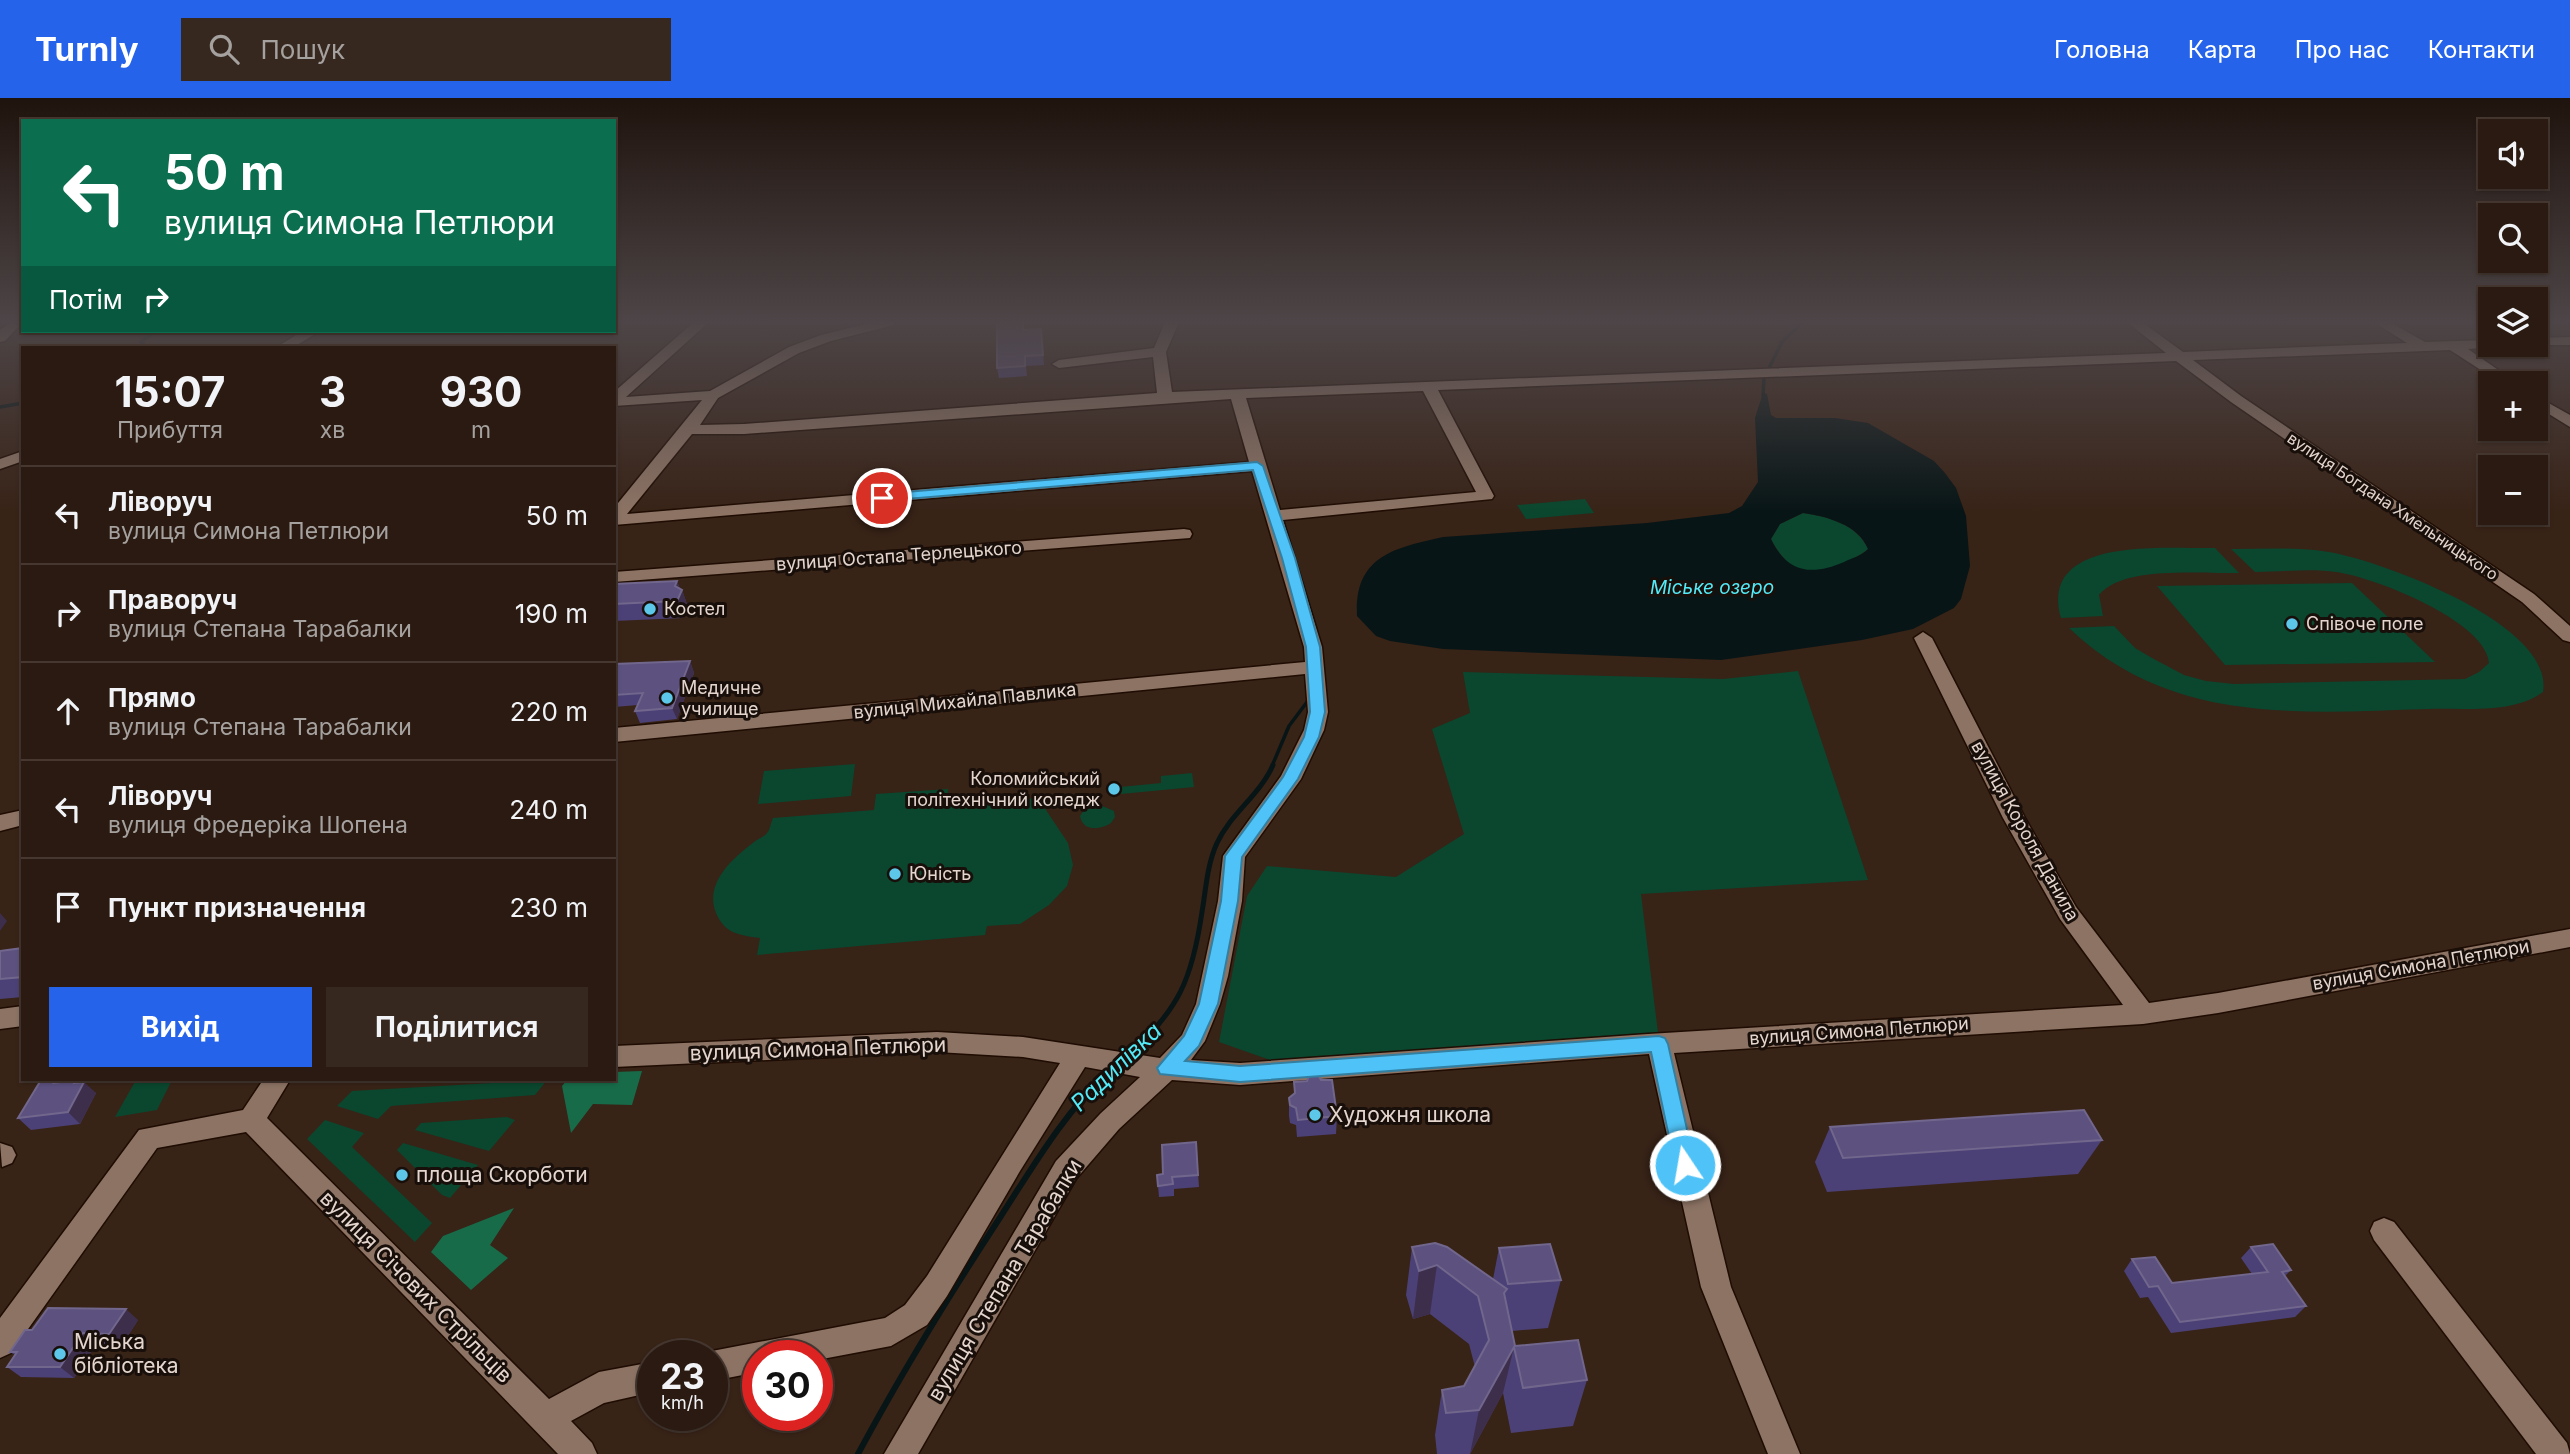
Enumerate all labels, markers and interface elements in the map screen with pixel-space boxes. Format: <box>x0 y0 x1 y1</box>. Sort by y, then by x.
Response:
search box <box>181 18 671 81</box>
text: Turnly <box>35 29 139 69</box>
icon: search <box>205 30 243 68</box>
text: Пошук <box>261 34 345 65</box>
text: Головна <box>2054 35 2150 64</box>
text: Карта <box>2188 35 2257 64</box>
text: Про нас <box>2295 35 2390 64</box>
text: Контакти <box>2428 35 2535 64</box>
map controls <box>2478 119 2548 525</box>
button: sound <box>2478 119 2548 189</box>
text: 50 m <box>164 143 285 202</box>
icon: left <box>49 147 140 238</box>
text: вулиця Симона Петлюри <box>164 203 555 242</box>
button: search <box>2478 203 2548 273</box>
icon: right <box>137 280 175 318</box>
text: Потім <box>49 284 123 315</box>
button: layers <box>2478 287 2548 357</box>
text: 15:07 <box>115 366 225 417</box>
text: 3 <box>319 366 346 417</box>
text: 930 <box>440 366 522 417</box>
button: + <box>2478 371 2548 441</box>
text: Прибуття <box>117 416 223 444</box>
text: хв <box>320 416 345 444</box>
text: m <box>471 416 491 444</box>
street label: вулиця Богдана Хмельницького <box>2284 428 2502 584</box>
button: − <box>2478 455 2548 525</box>
pin <box>852 468 912 528</box>
icon: arrive <box>863 479 901 517</box>
text: Ліворуч <box>108 486 212 517</box>
icon: left <box>49 496 87 534</box>
text: 50 m <box>526 500 588 531</box>
text: вулиця Симона Петлюри <box>108 517 389 545</box>
street label: вулиця Остапа Терлецького <box>775 536 1023 575</box>
water label: Міське озеро <box>1650 576 1774 599</box>
text: Праворуч <box>108 584 237 615</box>
icon: right <box>49 594 87 632</box>
text: 190 m <box>515 598 588 629</box>
place label: Костел <box>664 598 725 619</box>
marker: Костел <box>642 601 658 617</box>
place label: Співоче поле <box>2306 613 2423 634</box>
text: вулиця Степана Тарабалки <box>108 615 412 643</box>
marker: Співоче поле <box>2284 616 2300 632</box>
place label: Медичне училище <box>681 677 761 719</box>
street label: вулиця Михайла Павлика <box>853 678 1077 723</box>
text: Прямо <box>108 682 196 713</box>
marker: Медичне училище <box>659 690 675 706</box>
icon: ahead <box>49 692 87 730</box>
text: 220 m <box>510 696 588 727</box>
text: вулиця Степана Тарабалки <box>108 713 412 741</box>
street label: вулиця Короля Данила <box>1967 737 2084 924</box>
place label: Коломийський політехнічний коледж <box>907 768 1100 810</box>
text: Ліворуч <box>108 780 212 811</box>
marker: Коломийський політехнічний коледж <box>1106 781 1122 797</box>
icon: left <box>49 790 87 828</box>
text: 240 m <box>509 794 588 825</box>
text: вулиця Фредеріка Шопена <box>108 811 408 839</box>
place label: Юність <box>909 863 971 884</box>
marker: Юність <box>887 866 903 882</box>
icon: arrive <box>49 888 87 926</box>
text: Пункт призначення <box>108 892 366 923</box>
text: 230 m <box>510 892 588 923</box>
street label: вулиця Симона Петлюри <box>2311 935 2531 994</box>
button: Вихід <box>49 987 312 1067</box>
button: Поділитися <box>326 987 588 1067</box>
street label: вулиця Симона Петлюри <box>1749 1012 1969 1049</box>
water label: Радилівка <box>1065 1017 1167 1117</box>
street label: вулиця Симона Петлюри <box>689 1032 947 1065</box>
place label: Художня школа <box>1329 1102 1491 1127</box>
marker: Художня школа <box>1307 1107 1323 1123</box>
position arrow <box>1648 1128 1722 1202</box>
street label: вулиця Степана Тарабалки <box>922 1154 1087 1405</box>
place label: площа Скорботи <box>416 1162 588 1187</box>
marker: площа Скорботи <box>394 1167 410 1183</box>
street label: вулиця Січових Стрільців <box>315 1186 517 1388</box>
place label: Міська бібліотека <box>74 1329 179 1378</box>
speed limit sign: 30 <box>742 1340 833 1431</box>
marker: Міська бібліотека <box>52 1346 68 1362</box>
text: 23 <box>660 1355 705 1397</box>
text: km/h <box>661 1392 704 1413</box>

